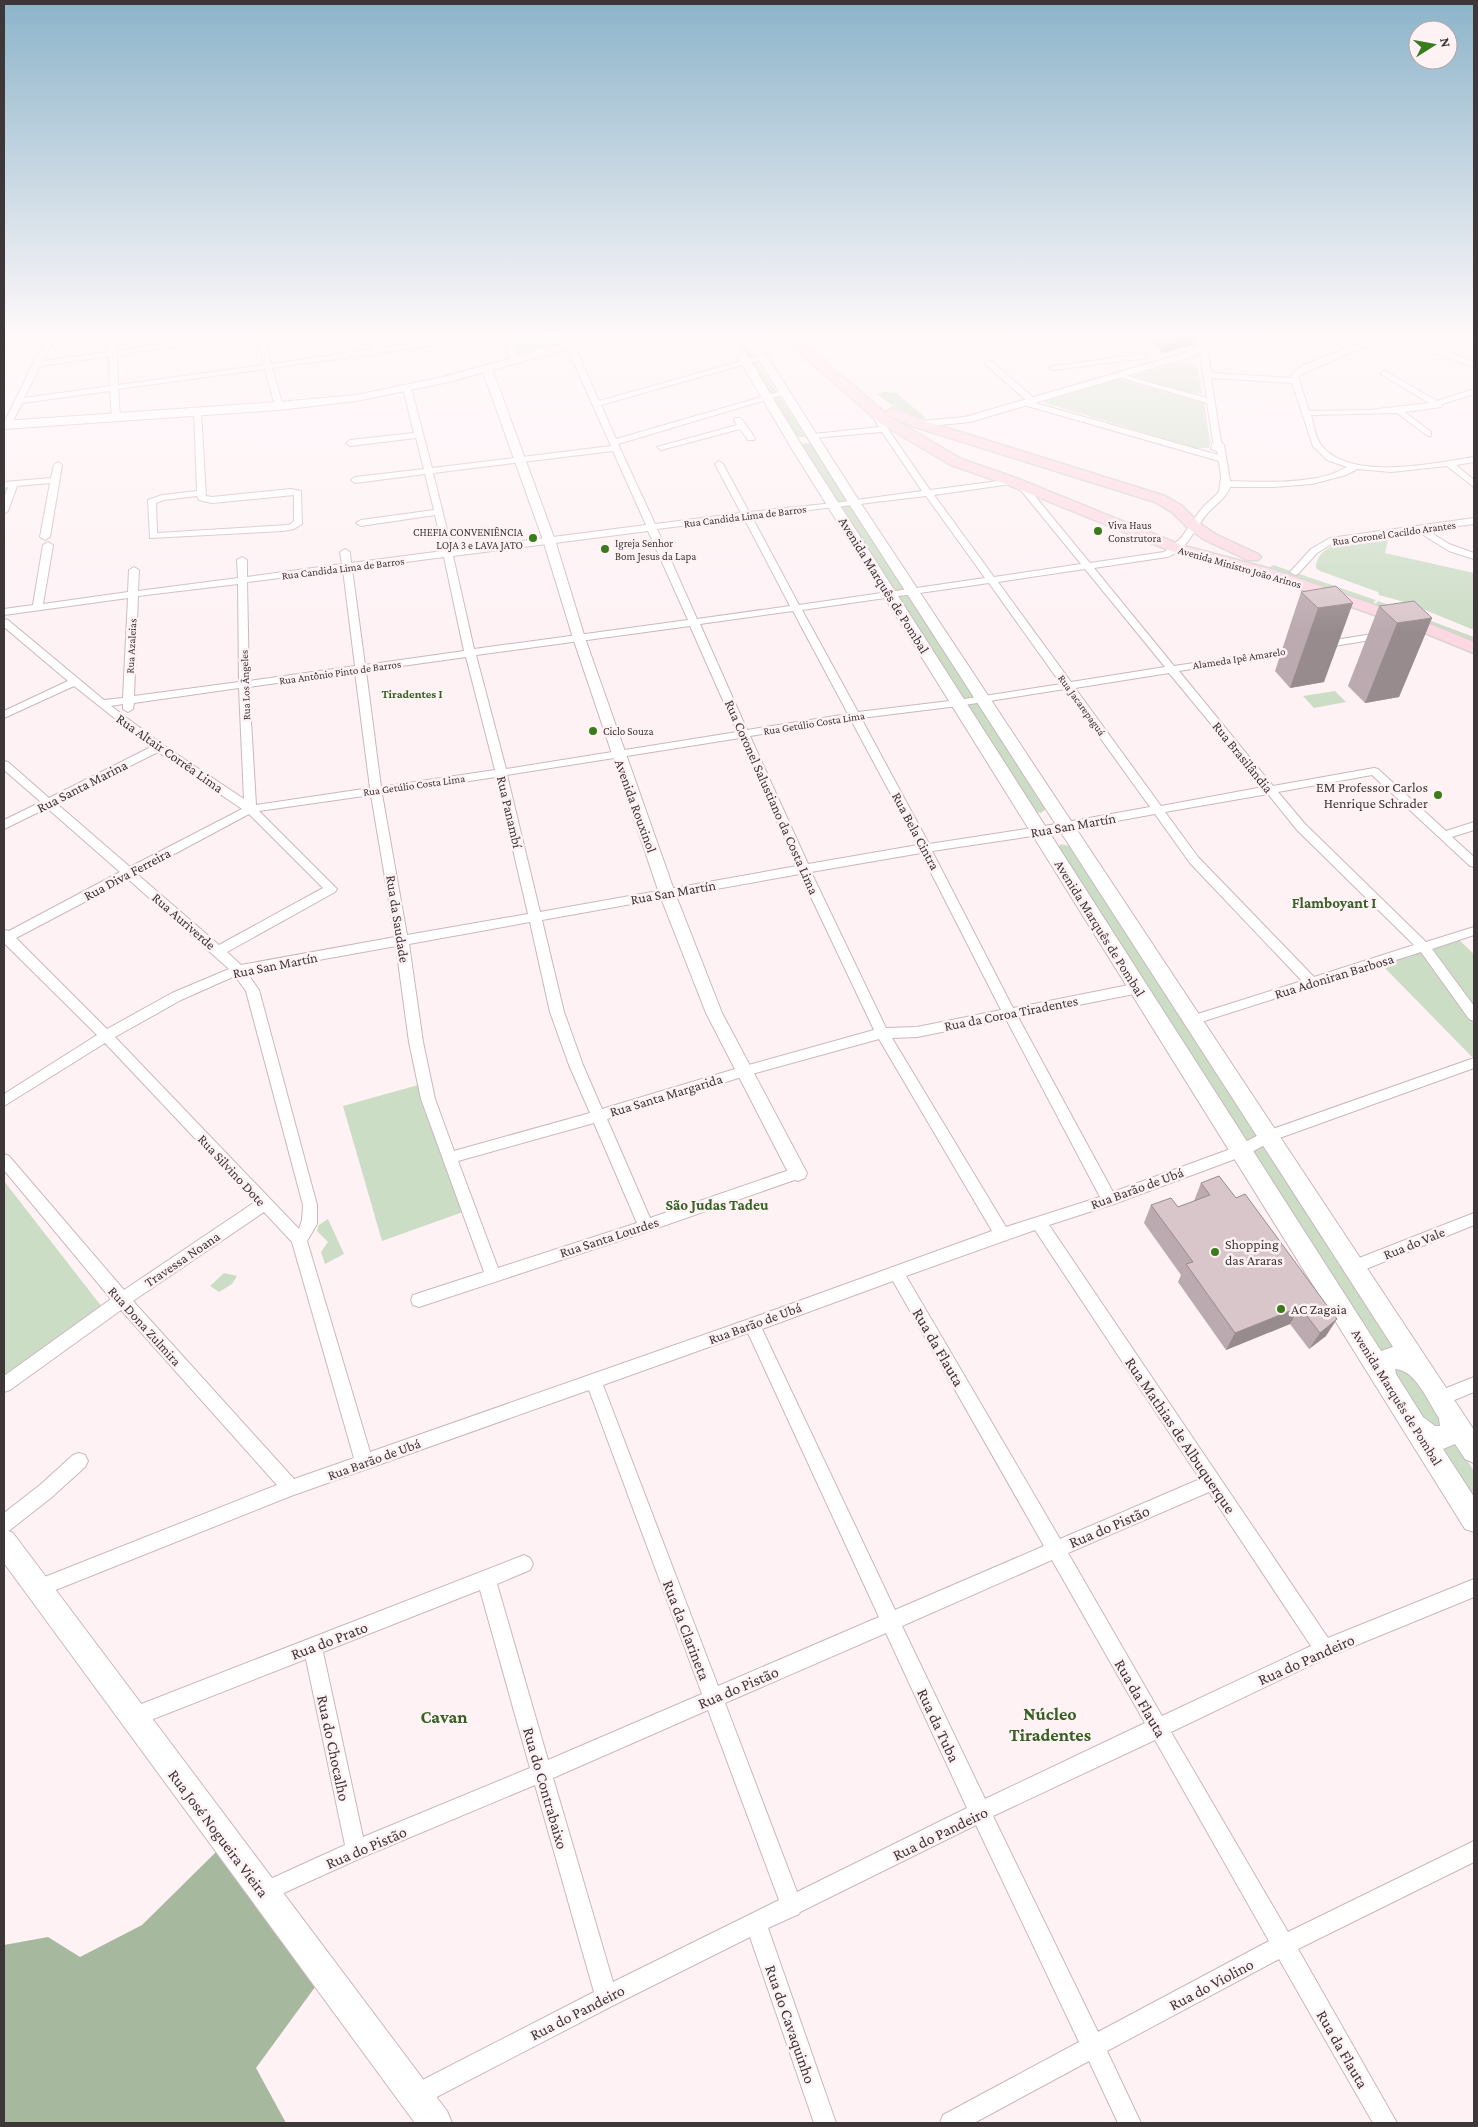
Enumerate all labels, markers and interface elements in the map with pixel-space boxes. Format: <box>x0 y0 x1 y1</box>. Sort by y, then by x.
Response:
north arrow <box>1408 20 1458 70</box>
text: N <box>1437 36 1455 49</box>
street label: Rua Candida Lima de Barros <box>683 503 807 529</box>
street label: Avenida Marquês de Pombal <box>835 514 933 656</box>
street label: Rua Coronel Cacildo Arantes <box>1332 518 1456 548</box>
place label: Viva Haus Construtora <box>1108 519 1161 544</box>
marker: Viva Haus Construtora <box>1092 525 1104 537</box>
place label: CHEFIA CONVENIÊNCIA LOJA 3 e LAVA JATO <box>413 526 524 552</box>
marker: CHEFIA CONVENIÊNCIA LOJA 3 e LAVA JATO <box>527 532 539 544</box>
place label: Igreja Senhor Bom Jesus da Lapa <box>615 537 696 563</box>
marker: Igreja Senhor Bom Jesus da Lapa <box>599 543 611 555</box>
street label: Avenida Ministro João Arinos <box>1177 544 1303 591</box>
street label: Rua Candida Lima de Barros <box>281 555 405 581</box>
street label: Rua Azaleias <box>124 618 138 674</box>
street label: Alameda Ipê Amarelo <box>1192 645 1287 672</box>
street label: Rua Los Ângeles <box>238 649 253 720</box>
street label: Rua Antônio Pinto de Barros <box>278 657 402 687</box>
street label: Rua Jacarepaguá <box>1055 672 1108 738</box>
district label: Tiradentes I <box>381 687 443 701</box>
street label: Rua Coronel Salustiano da Costa Lima <box>722 697 823 897</box>
street label: Rua Getúlio Costa Lima <box>762 709 866 737</box>
street label: Rua Altair Corrêa Lima <box>114 710 227 796</box>
street label: Rua Brasilândia <box>1209 718 1277 796</box>
marker: Ciclo Souza <box>587 725 599 737</box>
place label: Ciclo Souza <box>603 725 653 737</box>
street label: Rua Santa Marina <box>34 756 130 816</box>
street label: Avenida Rouxinol <box>612 757 660 855</box>
street label: Rua Getúlio Costa Lima <box>362 772 466 798</box>
street label: Rua Panambí <box>494 774 526 850</box>
place label: EM Professor Carlos Henrique Schrader <box>1316 779 1428 811</box>
street label: Rua Bela Cintra <box>889 789 943 873</box>
marker: EM Professor Carlos Henrique Schrader <box>1432 789 1444 801</box>
street label: Rua San Martín <box>1029 810 1117 840</box>
street label: Rua Diva Ferreira <box>81 844 174 904</box>
street label: Avenida Marquês de Pombal <box>1051 857 1149 999</box>
street label: Rua da Saudade <box>383 874 413 964</box>
street label: Rua San Martín <box>629 877 717 907</box>
street label: Rua Auriverde <box>149 889 219 953</box>
district label: Flamboyant I <box>1292 895 1376 911</box>
street label: Rua San Martín <box>231 949 319 981</box>
street label: Rua Adoniran Barbosa <box>1272 950 1396 1002</box>
street label: Rua da Coroa Tiradentes <box>943 992 1079 1034</box>
street label: Rua Santa Margarida <box>608 1070 725 1120</box>
street label: Rua Silvino Dote <box>195 1131 269 1209</box>
street label: Rua Barão de Ubá <box>1088 1164 1186 1212</box>
district label: São Judas Tadeu <box>666 1197 769 1213</box>
street label: Rua Santa Lourdes <box>557 1213 661 1261</box>
street label: Rua do Vale <box>1381 1223 1447 1263</box>
street label: Travessa Noana <box>141 1228 223 1290</box>
place label: Shopping das Araras <box>1225 1236 1283 1268</box>
marker: Shopping das Araras <box>1209 1246 1221 1258</box>
street label: Rua Dona Zulmira <box>105 1283 185 1369</box>
street label: Rua Barão de Ubá <box>706 1299 804 1347</box>
place label: AC Zagaia <box>1291 1301 1347 1317</box>
marker: AC Zagaia <box>1275 1303 1287 1315</box>
street label: Rua da Flauta <box>909 1305 968 1390</box>
street label: Avenida Marquês de Pombal <box>1348 1326 1446 1468</box>
street label: Rua Mathias de Albuquerque <box>1121 1354 1239 1517</box>
street label: Rua Barão de Ubá <box>325 1435 423 1483</box>
street label: Rua do Pistão <box>1066 1502 1152 1551</box>
street label: Rua da Clarineta <box>660 1578 714 1683</box>
street label: Rua do Prato <box>288 1618 370 1663</box>
street label: Rua do Pandeiro <box>1255 1631 1357 1688</box>
street label: Rua da Flauta <box>1111 1656 1170 1741</box>
street label: Rua do Pistão <box>695 1663 781 1712</box>
street label: Rua da Tuba <box>914 1686 963 1765</box>
street label: Rua do Chocalho <box>314 1694 353 1803</box>
district label: Núcleo Tiradentes <box>1009 1704 1091 1745</box>
district label: Cavan <box>420 1707 468 1727</box>
street label: Rua do Contrabaixo <box>520 1725 571 1851</box>
street label: Rua José Nogueira Vieira <box>164 1766 272 1901</box>
street label: Rua do Pandeiro <box>890 1803 991 1864</box>
street label: Rua do Pistão <box>323 1823 409 1872</box>
street label: Rua do Violino <box>1166 1955 1256 2014</box>
street label: Rua do Cavaquinho <box>761 1963 819 2086</box>
street label: Rua do Pandeiro <box>527 1981 627 2044</box>
street label: Rua da Flauta <box>1313 2007 1372 2092</box>

